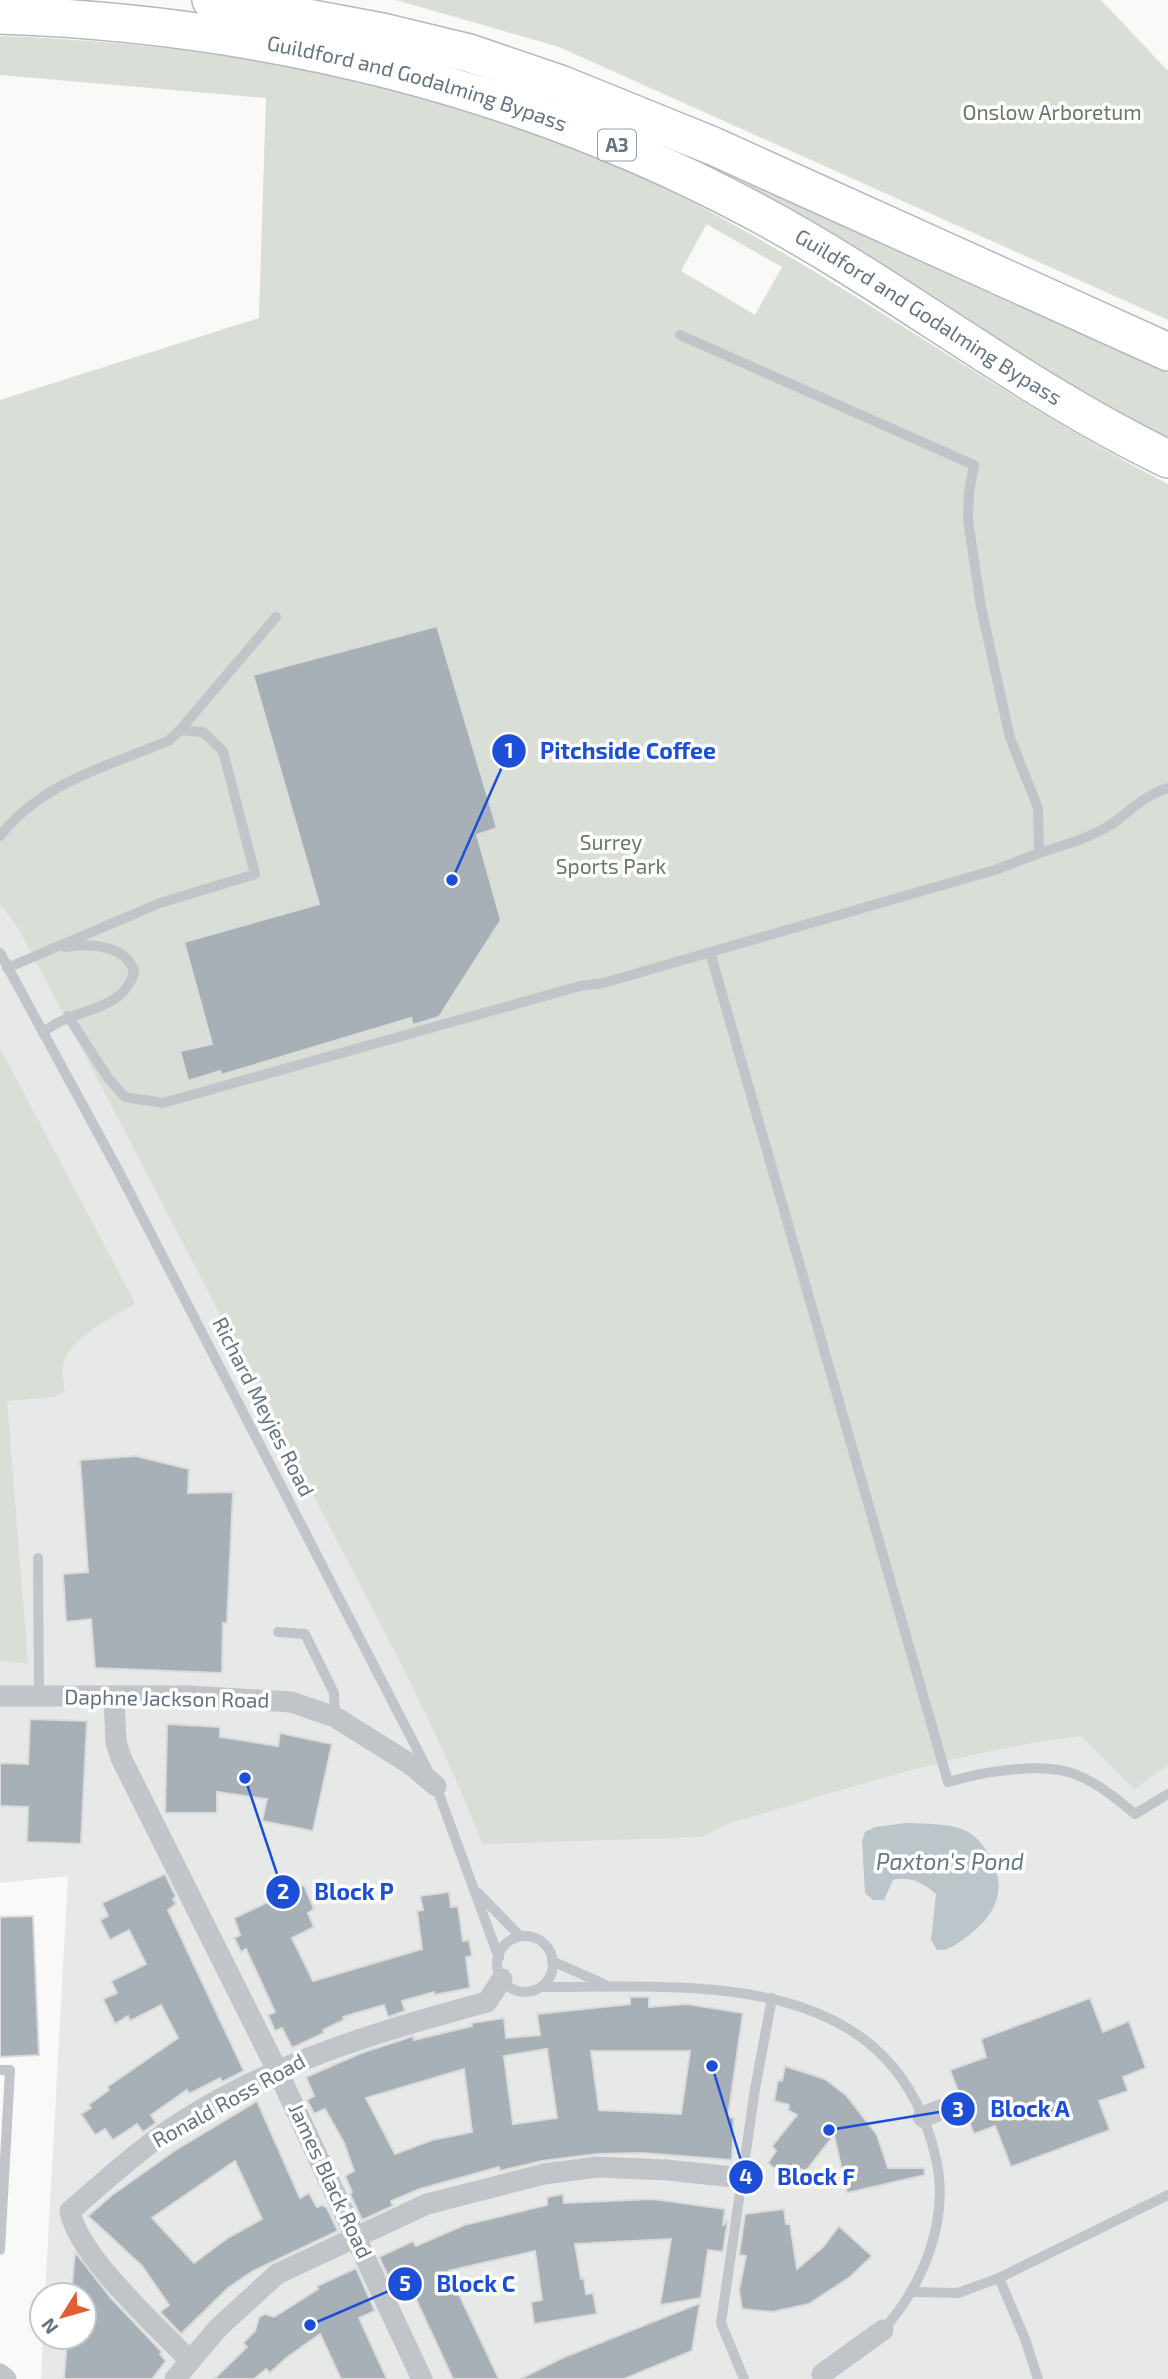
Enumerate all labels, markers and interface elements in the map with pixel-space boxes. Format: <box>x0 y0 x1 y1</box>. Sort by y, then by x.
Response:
street label: Guildford and Godalming Bypass <box>265 29 571 136</box>
park label: Onslow Arboretum <box>962 99 1142 124</box>
road number: A3 <box>598 130 636 160</box>
street label: Guildford and Godalming Bypass <box>791 223 1067 409</box>
callout: Pitchside Coffee <box>491 729 730 773</box>
text: Pitchside Coffee <box>540 736 716 764</box>
text: 1 <box>504 737 514 762</box>
park label: Surrey Sports Park <box>556 829 667 878</box>
street label: Richard Meyjes Road <box>207 1312 320 1501</box>
street label: Daphne Jackson Road <box>64 1683 270 1712</box>
water label: Paxton's Pond <box>876 1847 1024 1875</box>
callout: Block P <box>265 1870 408 1914</box>
text: Block P <box>314 1877 394 1905</box>
text: 2 <box>277 1878 289 1903</box>
street label: Ronald Ross Road <box>148 2047 309 2152</box>
callout: Block A <box>941 2087 1084 2131</box>
text: Block A <box>990 2094 1070 2122</box>
text: 3 <box>952 2096 964 2121</box>
street label: James Black Road <box>284 2099 378 2262</box>
callout: Block F <box>728 2155 869 2199</box>
text: Block F <box>777 2162 855 2190</box>
text: 4 <box>739 2163 753 2188</box>
callout: Block C <box>387 2262 529 2306</box>
text: Block C <box>437 2269 515 2297</box>
text: 5 <box>399 2270 411 2295</box>
north arrow <box>28 2281 98 2351</box>
text: N <box>36 2314 62 2339</box>

